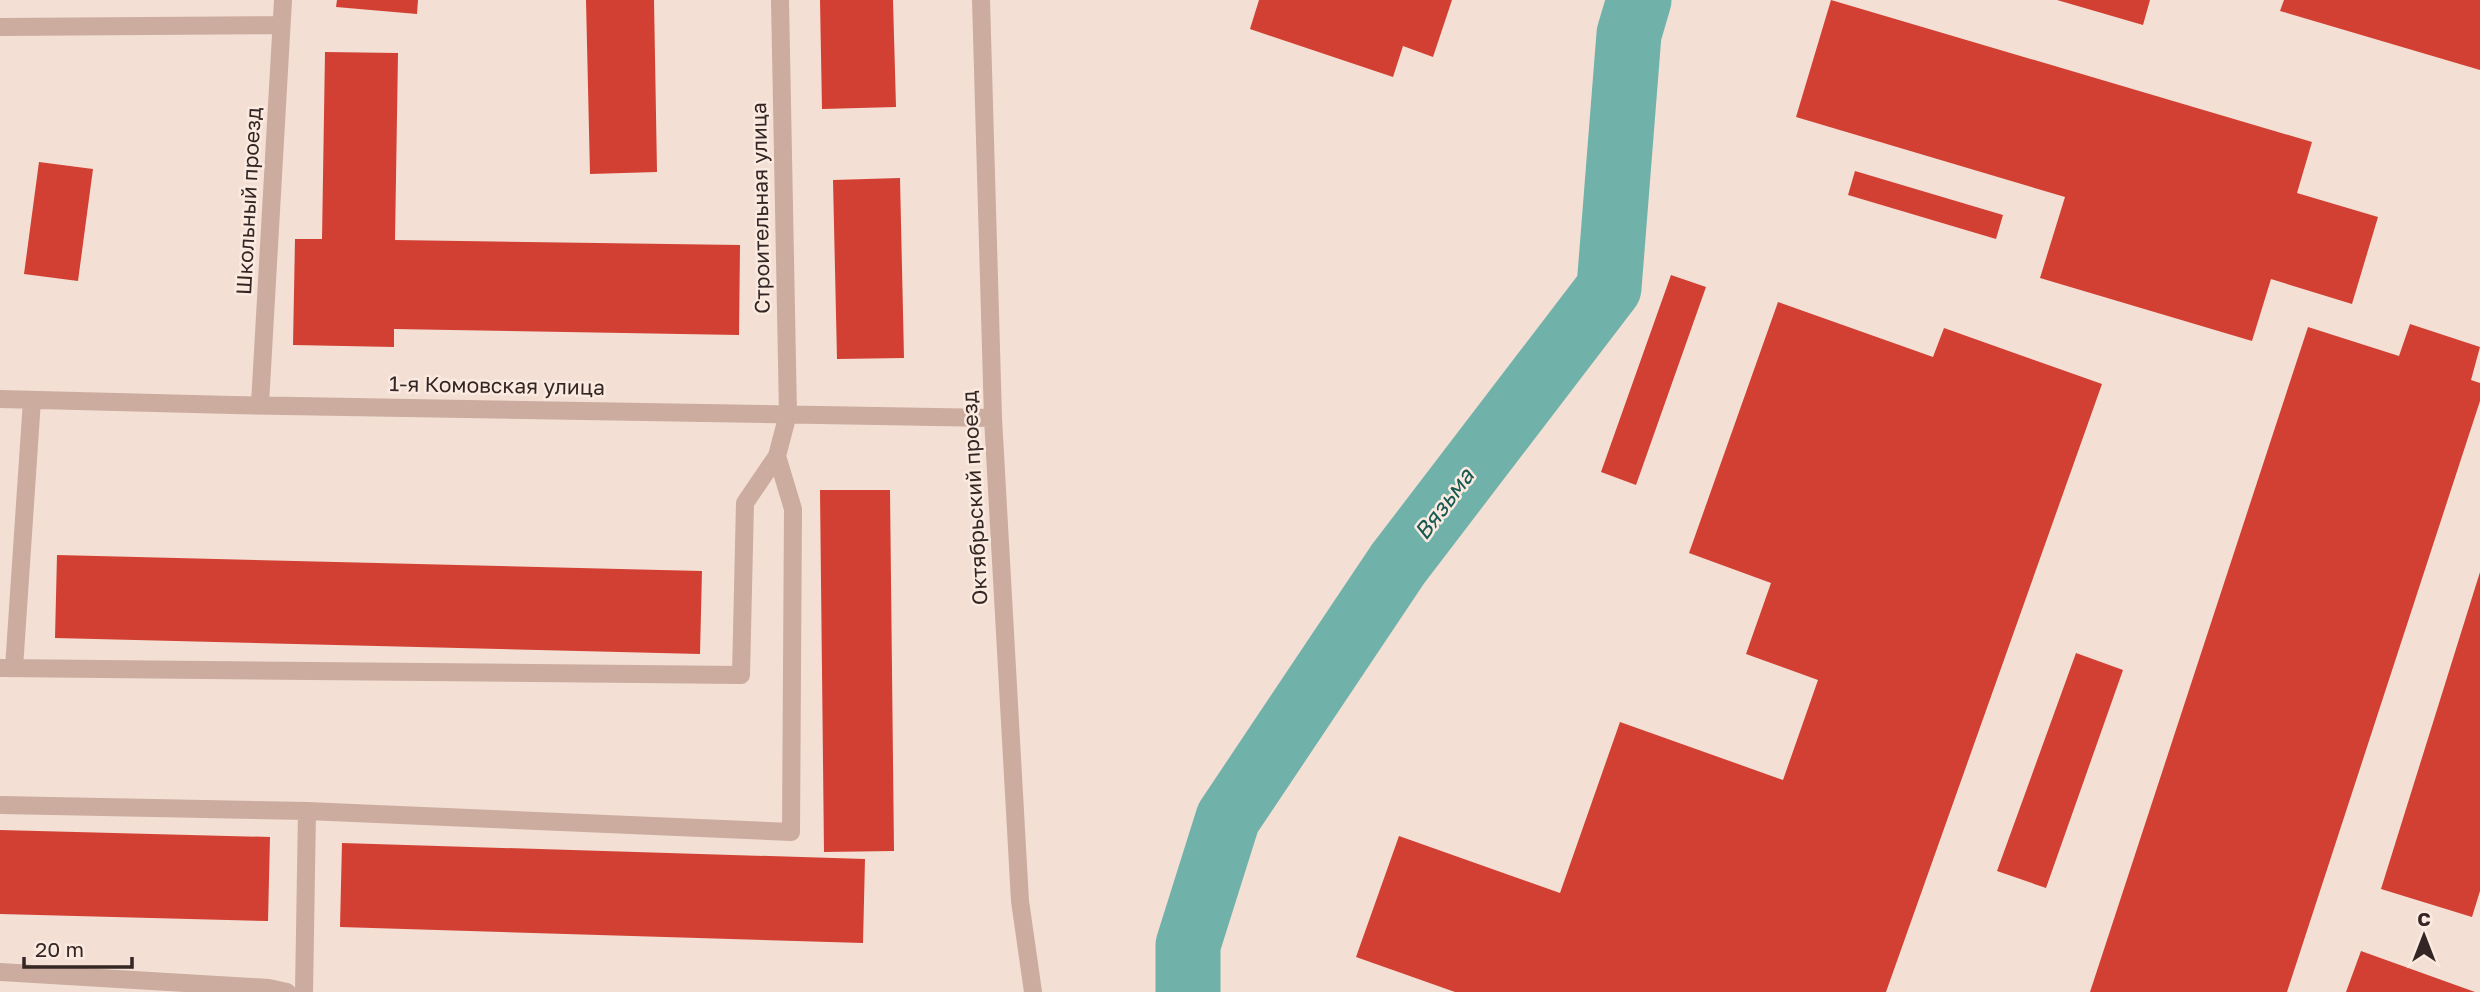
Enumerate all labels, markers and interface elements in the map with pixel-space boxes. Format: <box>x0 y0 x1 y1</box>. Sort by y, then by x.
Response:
street label: Строительная улица <box>745 102 775 314</box>
street label: Школьный проезд <box>230 106 266 295</box>
street label: 1-я Комовская улица <box>389 370 605 400</box>
street label: Октябрьский проезд <box>955 390 993 606</box>
water label: Вязьма <box>1407 461 1480 545</box>
north arrow <box>2389 901 2459 971</box>
text: С <box>2417 907 2431 930</box>
scale bar <box>24 926 133 970</box>
text: 20 m <box>35 936 84 962</box>

